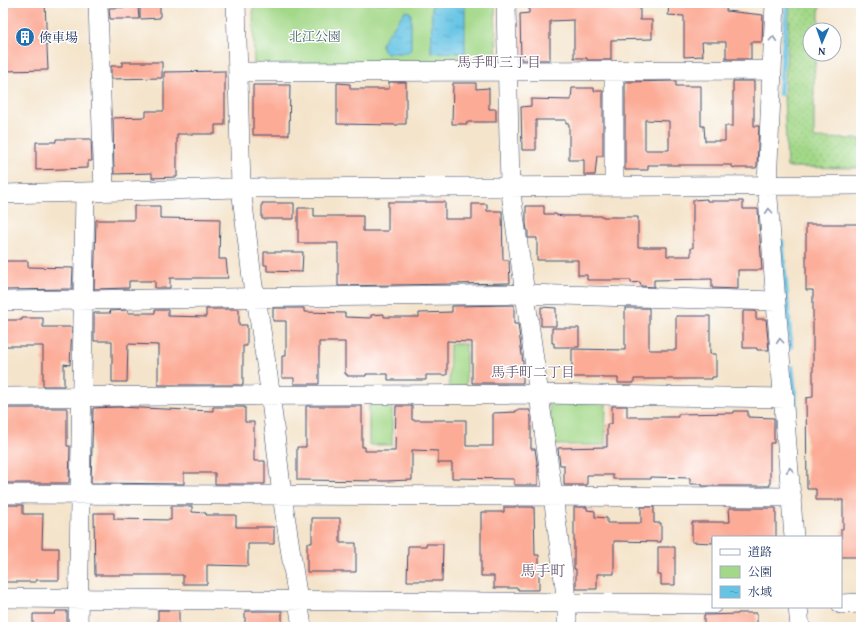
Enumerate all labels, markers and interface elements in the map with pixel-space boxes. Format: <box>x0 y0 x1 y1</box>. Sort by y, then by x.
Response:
north arrow <box>802 22 842 62</box>
building icon: 倹車場 <box>14 26 36 48</box>
park label: 北江公園 <box>289 27 341 46</box>
place label: 倹車場 <box>39 28 78 47</box>
one-way arrow <box>769 36 777 42</box>
text: N <box>817 44 826 60</box>
district label: 馬手町三丁目 <box>457 52 541 72</box>
one-way arrow <box>765 208 774 214</box>
one-way arrow <box>775 338 784 344</box>
district label: 馬手町二丁目 <box>491 362 575 382</box>
one-way arrow <box>786 467 795 473</box>
legend <box>712 536 842 608</box>
text: 道路 <box>748 543 772 560</box>
district label: 馬手町 <box>520 560 566 581</box>
text: 公園 <box>748 563 772 580</box>
text: 水域 <box>748 583 772 600</box>

